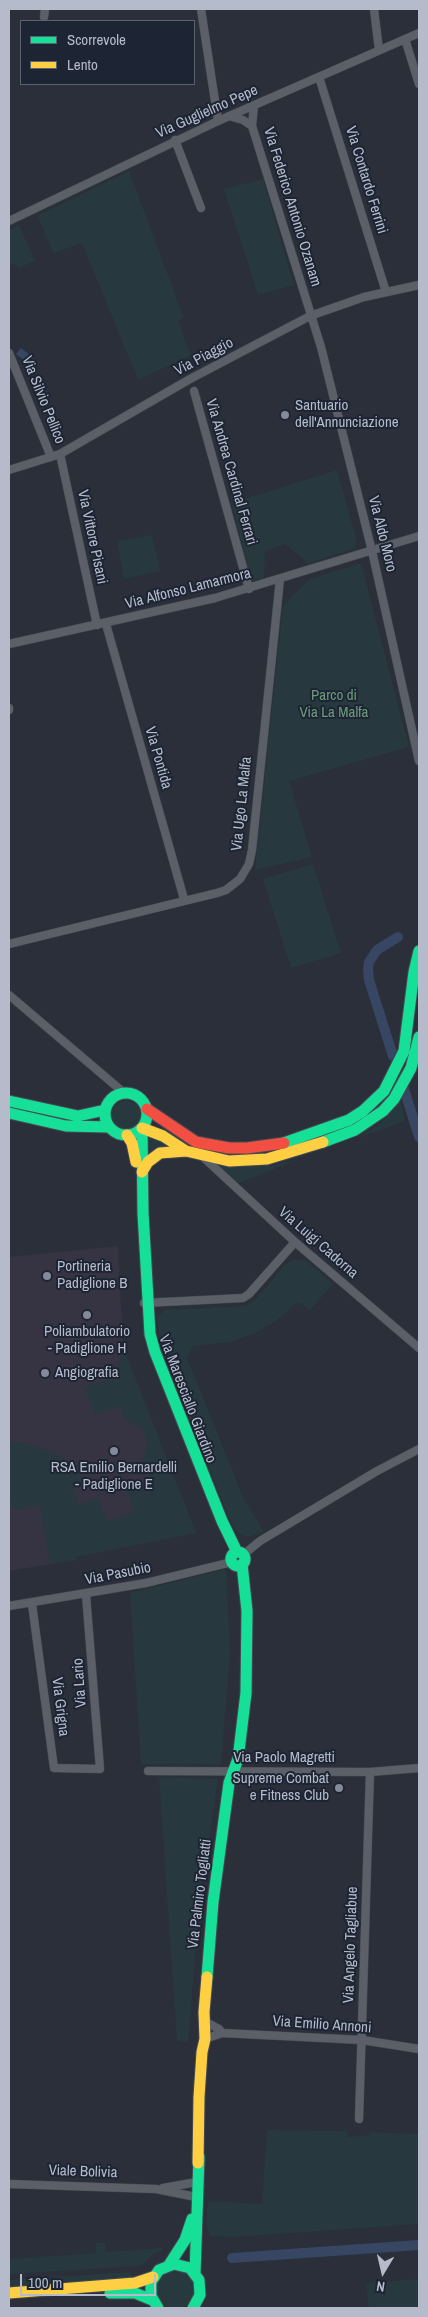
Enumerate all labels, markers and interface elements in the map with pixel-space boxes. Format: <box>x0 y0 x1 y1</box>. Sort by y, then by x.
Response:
legend <box>20 20 195 85</box>
text: Scorrevole <box>67 29 126 50</box>
text: Lento <box>67 54 98 75</box>
street label: Via Guglielmo Pepe <box>153 81 261 143</box>
street label: Via Contardo Ferrini <box>341 124 391 236</box>
street label: Via Federico Antonio Ozanam <box>259 125 325 289</box>
street label: Via Piaggio <box>171 334 237 380</box>
street label: Via Silvio Pellico <box>17 354 69 446</box>
street label: Via Andrea Cardinal Ferrari <box>202 397 260 547</box>
place label: Santuario dell'Annunciazione <box>295 397 399 432</box>
marker: Santuario dell'Annunciazione <box>279 409 291 421</box>
street label: Via Vittore Pisani <box>73 488 111 586</box>
street label: Via Aldo Moro <box>364 494 400 574</box>
street label: Via Alfonso Lamarmora <box>123 565 253 613</box>
park label: Parco di Via La Malfa <box>300 687 368 722</box>
street label: Via Pontida <box>141 725 175 791</box>
street label: Via Ugo La Malfa <box>228 756 256 852</box>
street label: Via Luigi Cadorna <box>274 1204 362 1282</box>
place label: Portineria Padiglione B <box>57 1258 127 1293</box>
marker: Portineria Padiglione B <box>41 1270 53 1282</box>
marker: Poliambulatorio - Padiglione H <box>81 1309 93 1321</box>
place label: Poliambulatorio - Padiglione H <box>44 1323 130 1358</box>
street label: Via Maresciallo Giardino <box>154 1332 220 1466</box>
place label: Angiografia <box>55 1364 119 1382</box>
marker: Angiografia <box>39 1367 51 1379</box>
marker: RSA Emilio Bernardelli - Padiglione E <box>108 1445 120 1457</box>
place label: RSA Emilio Bernardelli - Padiglione E <box>51 1459 177 1494</box>
street label: Via Pasubio <box>83 1559 153 1589</box>
street label: Via Lario <box>69 1658 91 1708</box>
street label: Via Grigna <box>47 1676 73 1738</box>
street label: Via Paolo Magretti <box>233 1749 335 1767</box>
place label: Supreme Combat e Fitness Club <box>233 1770 329 1805</box>
marker: Supreme Combat e Fitness Club <box>333 1782 345 1794</box>
street label: Via Palmiro Togliatti <box>184 1838 216 1950</box>
street label: Via Angelo Tagliabue <box>340 1886 362 2004</box>
street label: Via Emilio Annoni <box>272 2013 372 2037</box>
street label: Viale Bolivia <box>48 2162 118 2182</box>
north arrow <box>358 2247 408 2297</box>
scale bar <box>22 2264 159 2296</box>
text: 100 m <box>28 2272 62 2293</box>
text: N <box>375 2277 386 2296</box>

